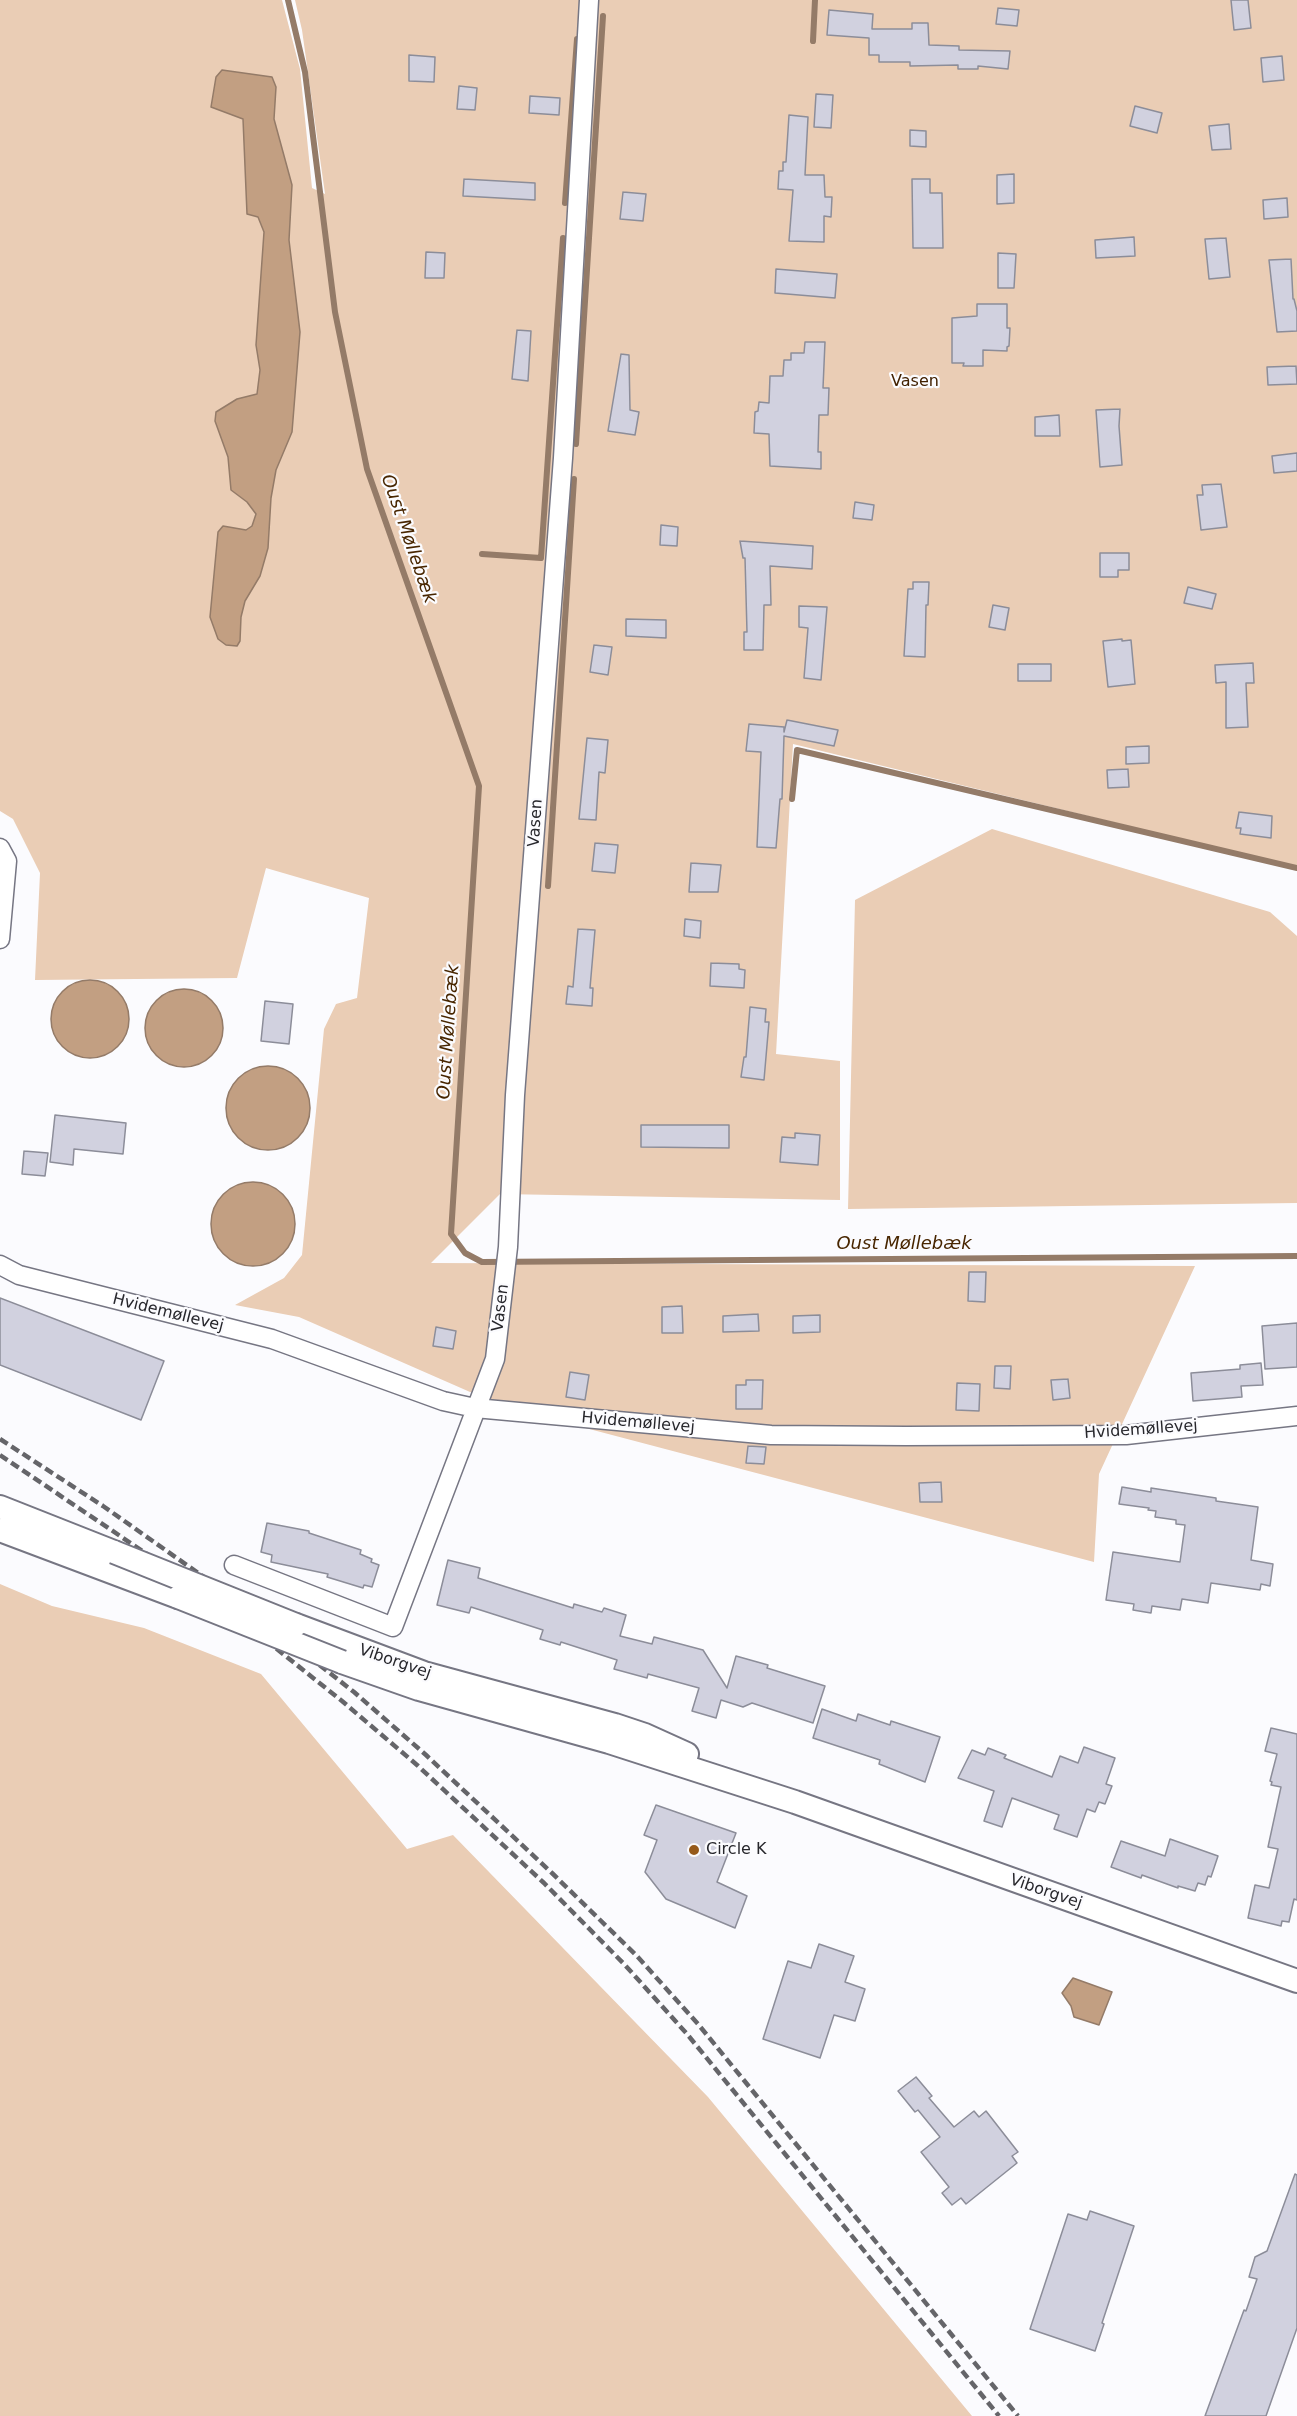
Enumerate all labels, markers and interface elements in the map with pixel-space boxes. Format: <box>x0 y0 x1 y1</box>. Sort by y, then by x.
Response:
park label: Vasen <box>891 372 939 392</box>
water label: Oust Møllebæk <box>376 472 440 606</box>
street label: Vasen <box>525 798 547 848</box>
water label: Oust Møllebæk <box>434 964 464 1100</box>
water label: Oust Møllebæk <box>836 1233 972 1255</box>
street label: Vasen <box>489 1283 513 1333</box>
street label: Hvidemøllevej <box>110 1290 226 1336</box>
street label: Hvidemøllevej <box>580 1408 696 1438</box>
street label: Hvidemøllevej <box>1084 1416 1198 1444</box>
street label: Viborgvej <box>356 1641 434 1683</box>
place label: Circle K <box>706 1840 767 1860</box>
marker: Circle K <box>687 1843 701 1857</box>
street label: Viborgvej <box>1007 1871 1085 1913</box>

